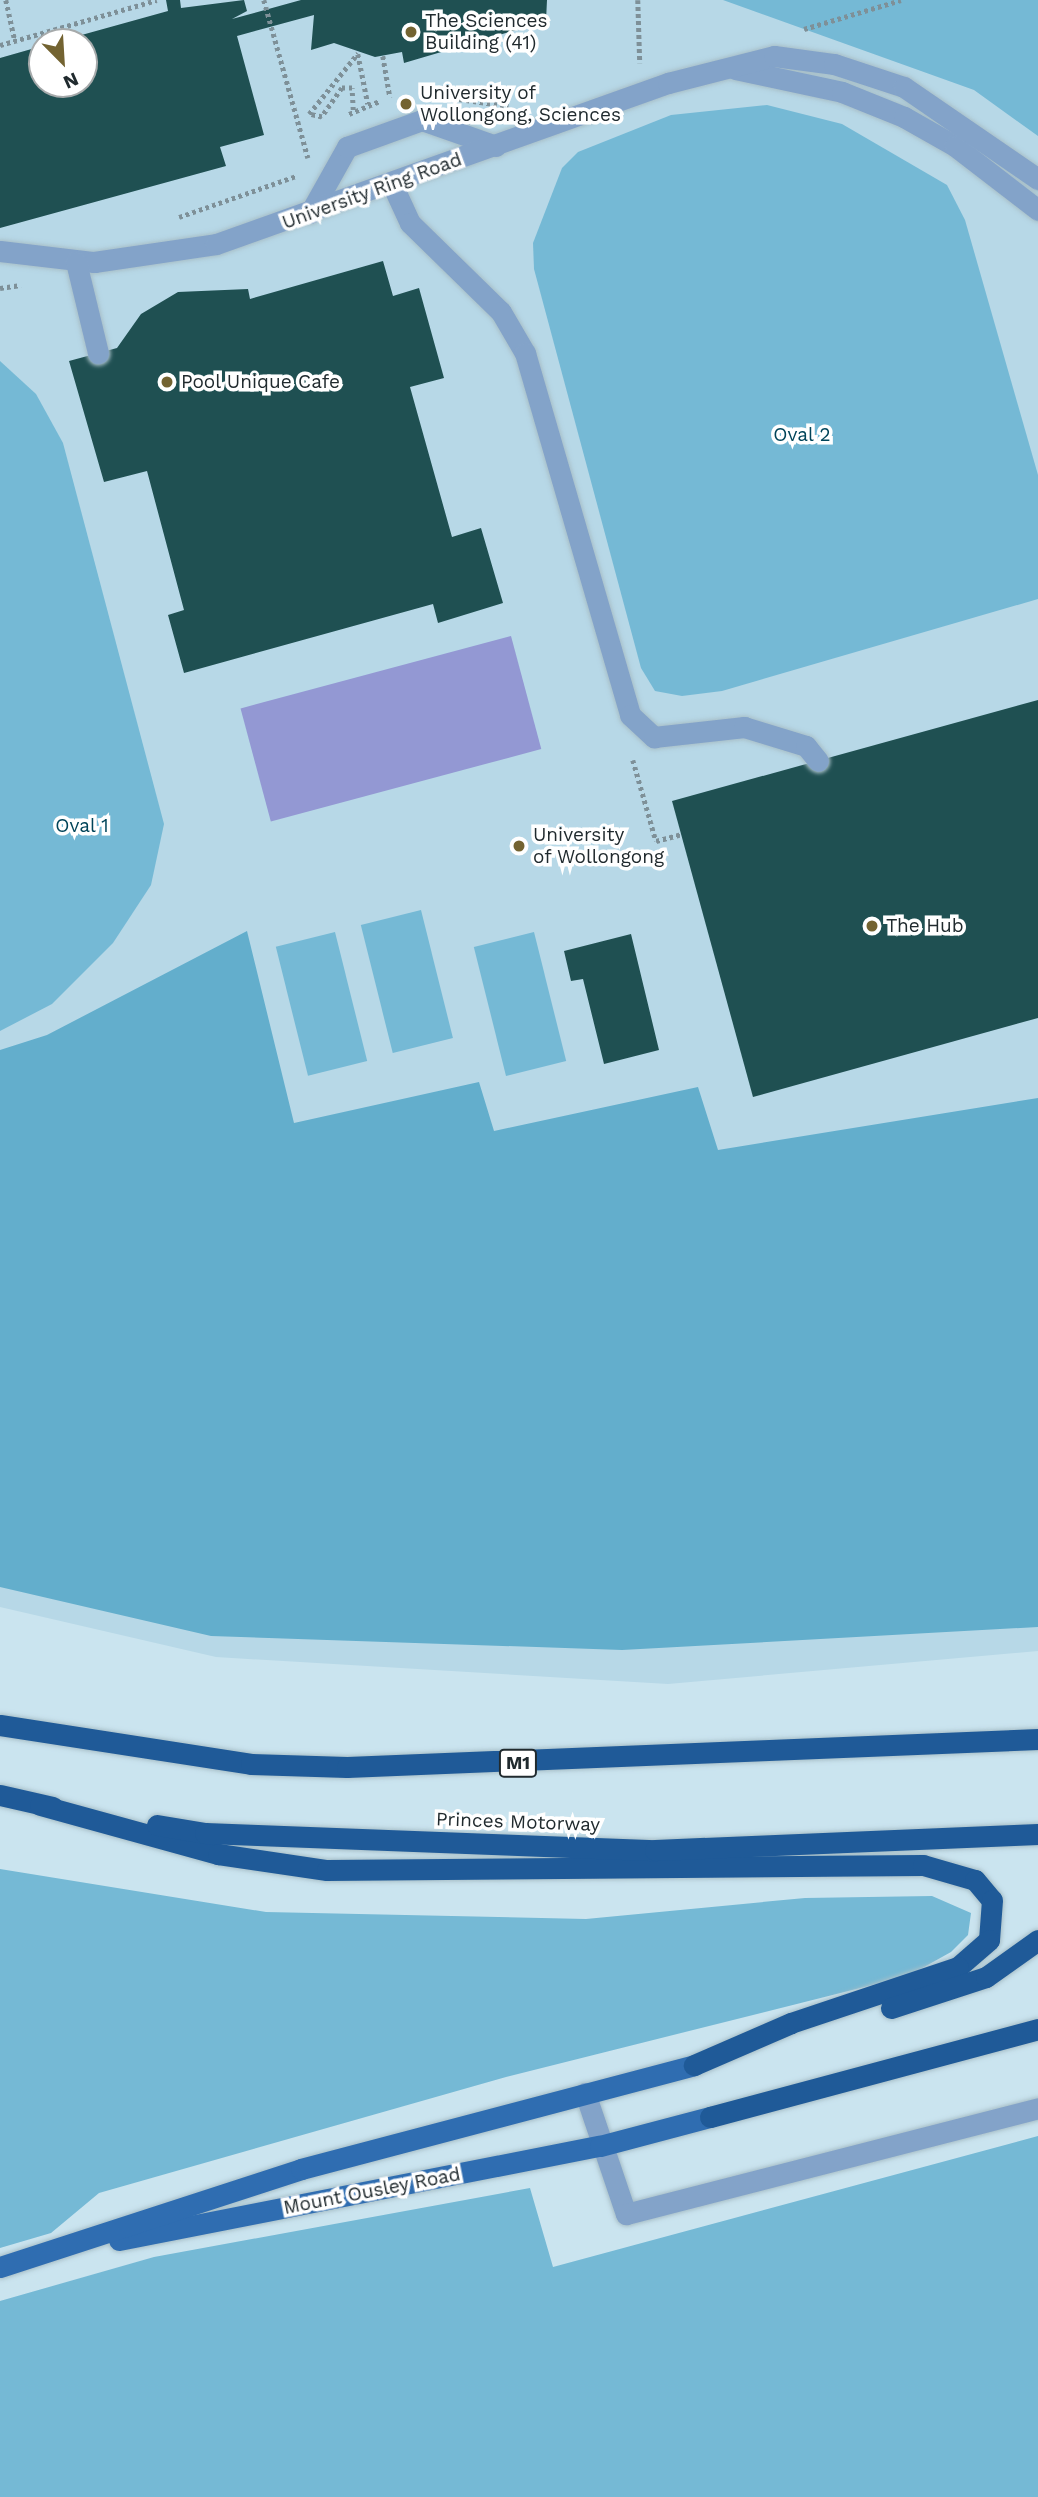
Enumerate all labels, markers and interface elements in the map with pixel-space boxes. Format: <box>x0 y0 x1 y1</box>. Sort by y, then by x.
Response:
place label: The Sciences Building (41) <box>425 10 548 54</box>
marker: The Sciences Building (41) <box>403 24 419 40</box>
north arrow <box>28 28 98 98</box>
text: N <box>60 67 82 94</box>
place label: University of Wollongong, Sciences <box>420 82 621 126</box>
marker: University of Wollongong, Sciences <box>398 96 414 112</box>
street label: University Ring Road <box>279 148 465 234</box>
place label: Pool Unique Cafe <box>181 371 341 393</box>
marker: Pool Unique Cafe <box>159 374 175 390</box>
park label: Oval 2 <box>773 424 831 446</box>
park label: Oval 1 <box>55 815 109 837</box>
place label: University of Wollongong <box>533 824 665 868</box>
marker: University of Wollongong <box>511 838 527 854</box>
place label: The Hub <box>886 915 964 937</box>
marker: The Hub <box>864 918 880 934</box>
road number: M1 <box>499 1748 537 1778</box>
street label: Princes Motorway <box>435 1808 601 1836</box>
street label: Mount Ousley Road <box>281 2163 463 2219</box>

